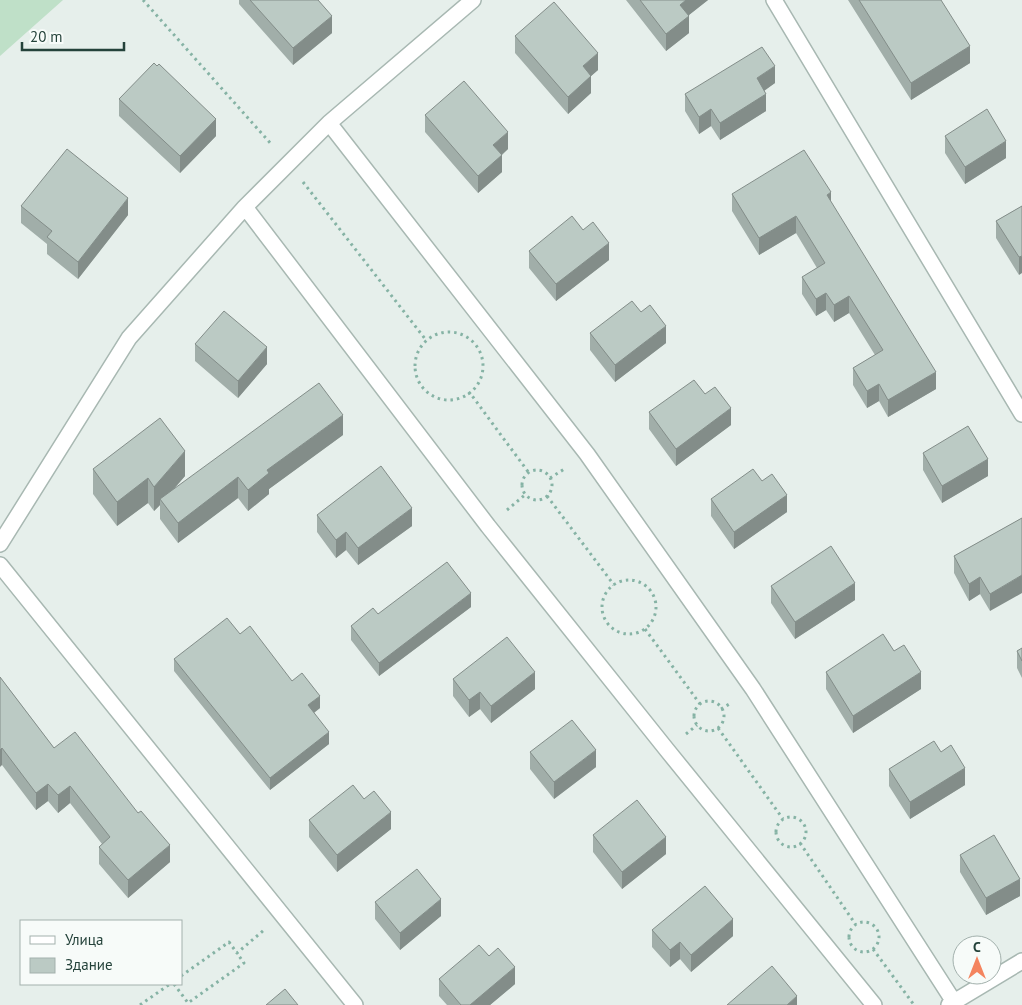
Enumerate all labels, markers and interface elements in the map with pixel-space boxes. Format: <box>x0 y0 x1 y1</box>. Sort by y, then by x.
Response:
scale bar <box>22 20 125 52</box>
text: 20 m <box>30 27 63 46</box>
legend <box>20 920 182 985</box>
text: Улица <box>65 930 103 949</box>
north arrow <box>952 935 1002 985</box>
text: С <box>973 938 981 956</box>
text: Здание <box>65 955 113 974</box>

